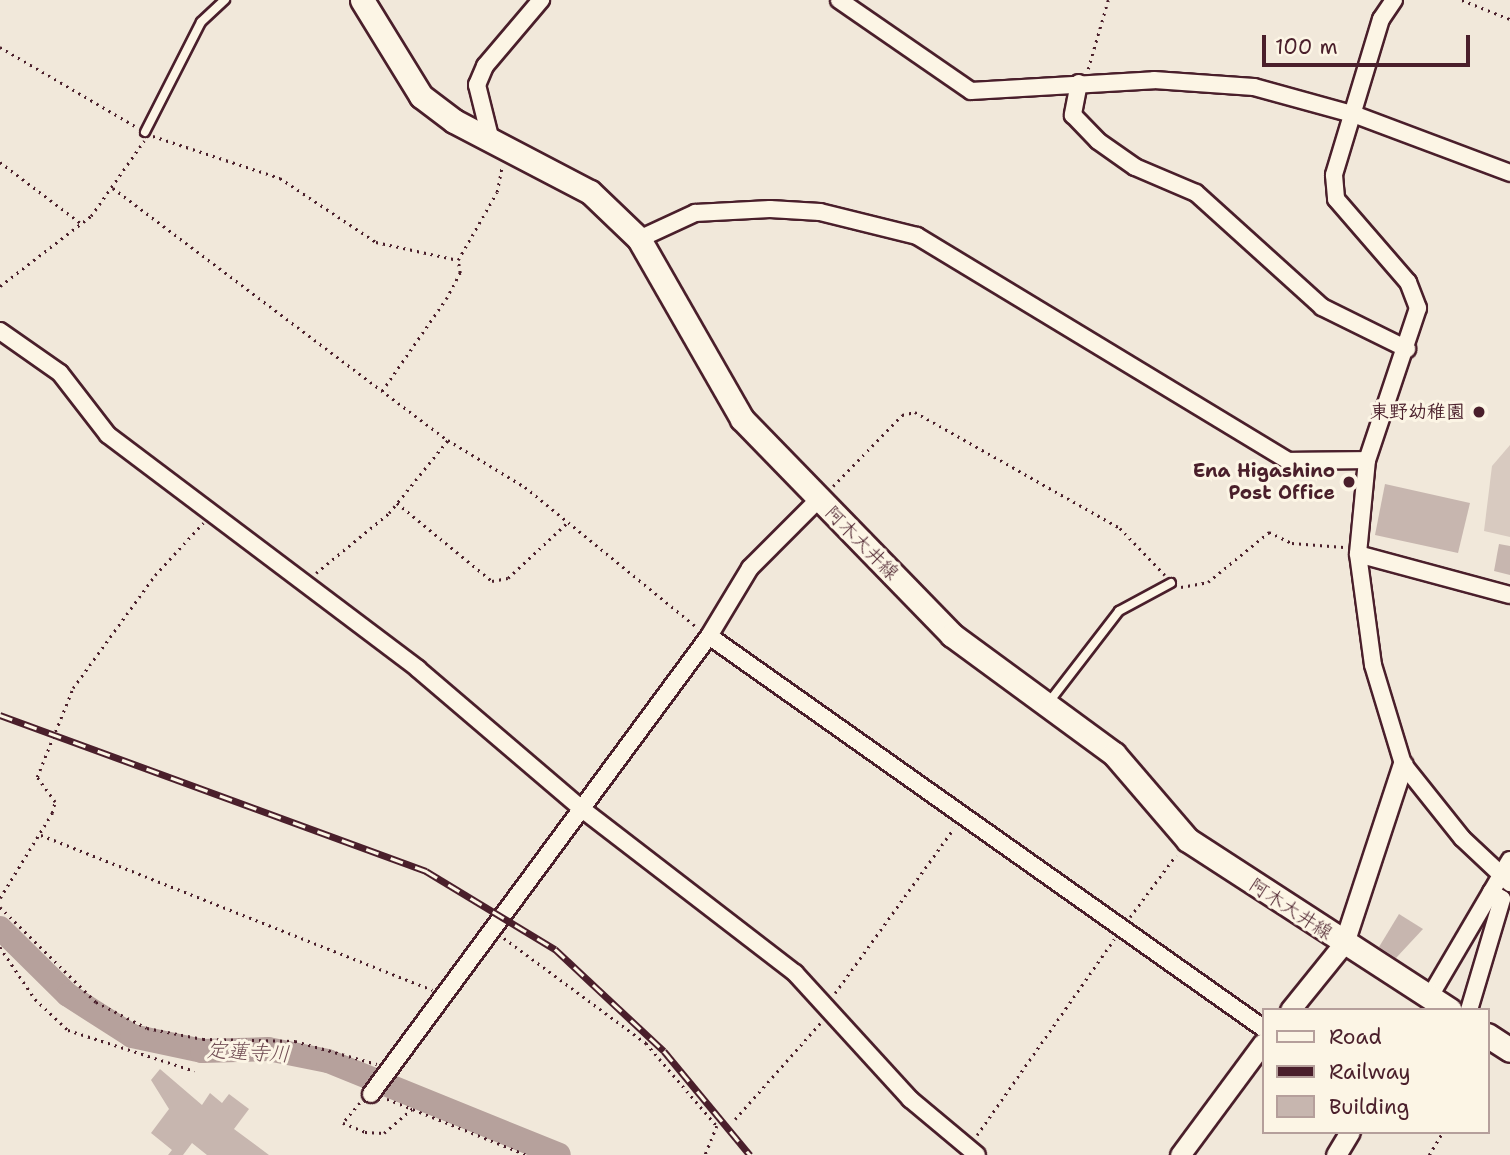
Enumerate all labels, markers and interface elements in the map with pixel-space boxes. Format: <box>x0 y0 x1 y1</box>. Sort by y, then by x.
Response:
scale bar <box>1265 21 1473 65</box>
text: 100 m <box>1275 33 1338 61</box>
place label: 東野幼稚園 <box>1370 401 1465 423</box>
marker: 東野幼稚園 <box>1471 404 1487 420</box>
place label: Ena Higashino Post Office <box>1193 460 1335 504</box>
marker: Ena Higashino Post Office <box>1341 474 1357 490</box>
street label: 阿木大井線 <box>820 501 904 585</box>
street label: 阿木大井線 <box>1245 874 1337 944</box>
legend <box>1262 1008 1489 1134</box>
text: Road <box>1329 1023 1382 1051</box>
water label: 定蓮寺川 <box>205 1037 291 1067</box>
text: Railway <box>1329 1058 1411 1086</box>
text: Building <box>1329 1093 1409 1121</box>

